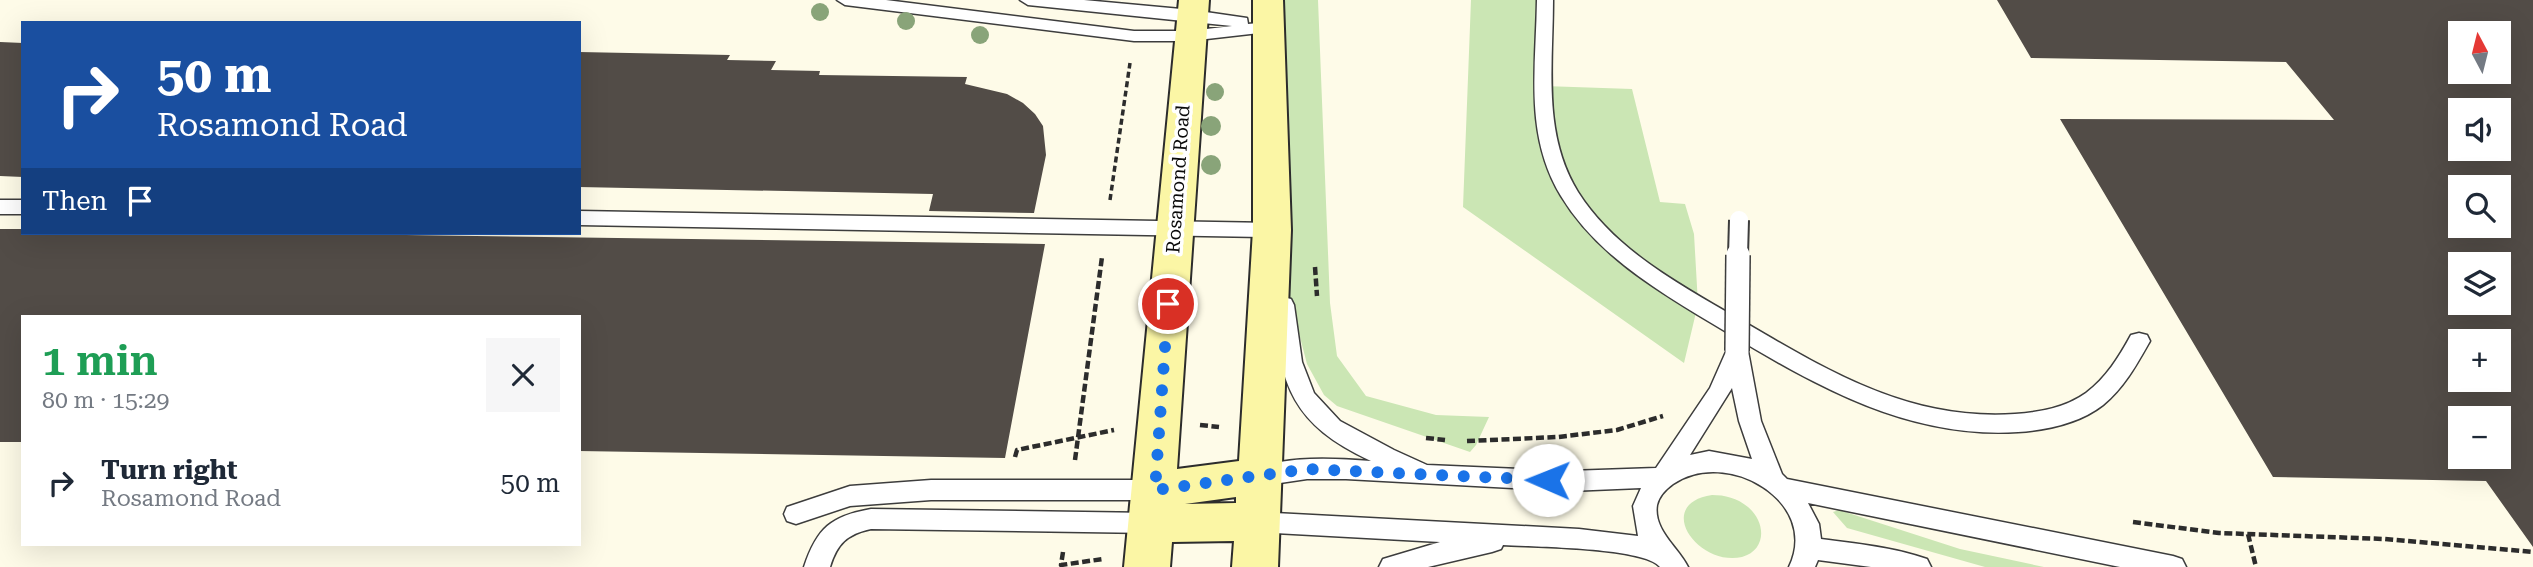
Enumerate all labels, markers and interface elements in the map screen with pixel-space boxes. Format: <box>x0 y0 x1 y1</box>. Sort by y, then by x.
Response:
north arrow <box>2448 21 2511 84</box>
map controls <box>2448 21 2511 469</box>
text: 50 m <box>157 47 272 104</box>
icon: right <box>42 49 133 140</box>
button: sound <box>2448 98 2511 161</box>
street label: Rosamond Road <box>1161 104 1195 254</box>
text: Rosamond Road <box>157 106 408 144</box>
button: search <box>2448 175 2511 238</box>
icon: arrive <box>121 182 159 220</box>
text: Then <box>42 186 107 216</box>
button: layers <box>2448 252 2511 315</box>
pin <box>1138 274 1198 334</box>
icon: arrive <box>1149 285 1187 323</box>
button: + <box>2448 329 2511 392</box>
text: 1 min <box>42 336 158 385</box>
button: close <box>486 338 560 412</box>
text: 80 m · 15:29 <box>42 387 169 414</box>
button: − <box>2448 406 2511 469</box>
position arrow <box>1511 443 1585 517</box>
text: Turn right <box>101 455 237 485</box>
icon: right <box>42 464 80 502</box>
text: 50 m <box>501 468 560 498</box>
text: Rosamond Road <box>101 485 281 512</box>

